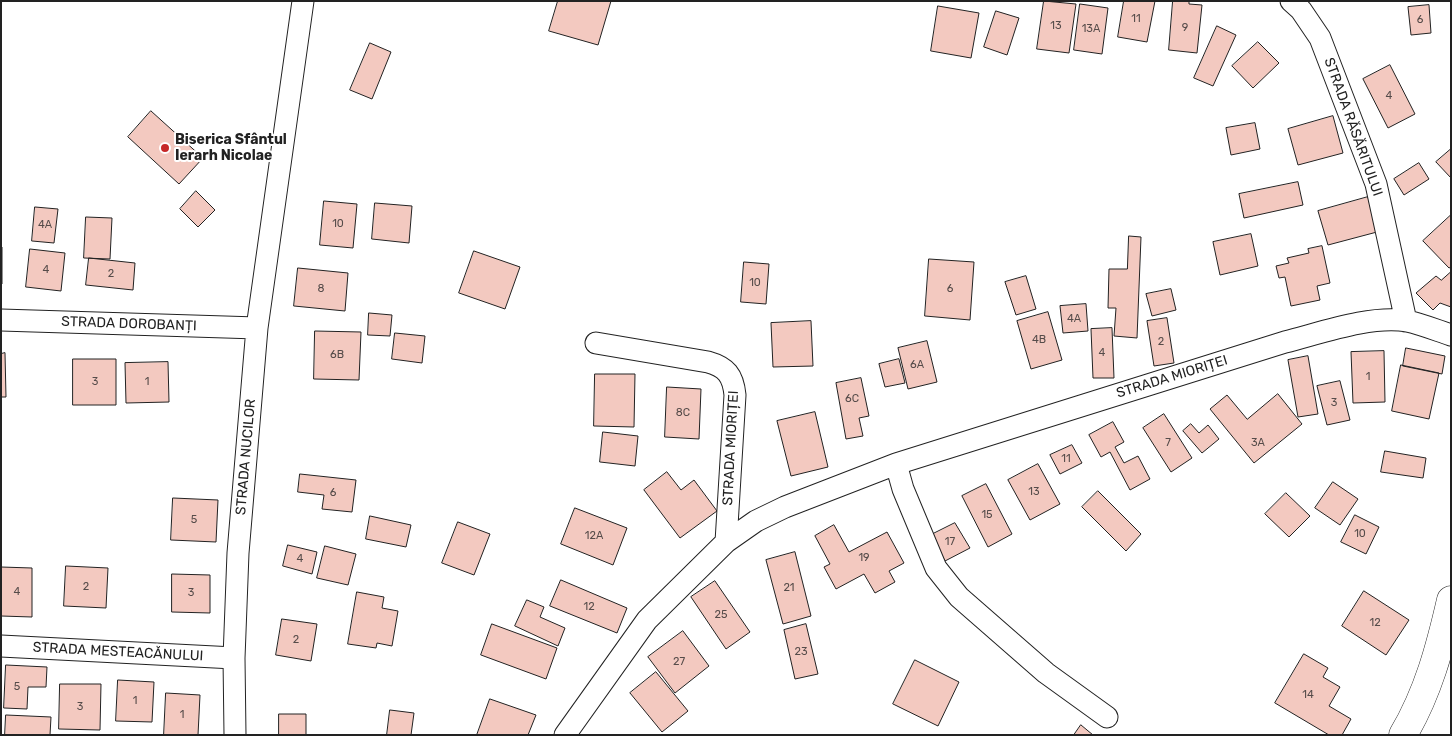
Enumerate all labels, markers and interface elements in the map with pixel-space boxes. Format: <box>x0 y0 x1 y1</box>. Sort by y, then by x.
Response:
house number: 11 <box>1131 12 1141 26</box>
house number: 6 <box>1417 13 1423 27</box>
house number: 13 <box>1050 19 1062 33</box>
house number: 9 <box>1182 21 1188 35</box>
house number: 13A <box>1082 22 1100 36</box>
street label: STRADA RĂSĂRITULUI <box>1320 55 1386 199</box>
house number: 4 <box>1386 89 1392 103</box>
place label: Biserica Sfântul Ierarh Nicolae <box>175 132 287 164</box>
marker: Biserica Sfântul Ierarh Nicolae <box>159 142 171 154</box>
house number: 10 <box>332 217 344 231</box>
house number: 4A <box>38 218 52 232</box>
house number: 4 <box>43 263 49 277</box>
house number: 2 <box>108 267 114 281</box>
house number: 10 <box>749 276 761 290</box>
house number: 8 <box>318 282 324 296</box>
house number: 6 <box>947 282 953 296</box>
house number: 4A <box>1067 312 1081 326</box>
street label: STRADA DOROBANȚI <box>61 313 197 335</box>
house number: 4B <box>1032 333 1046 347</box>
house number: 2 <box>1158 335 1164 349</box>
house number: 4 <box>1099 346 1105 360</box>
house number: 6B <box>330 348 344 362</box>
street label: STRADA MIORIȚEI <box>1114 352 1230 402</box>
house number: 6A <box>910 358 924 372</box>
house number: 1 <box>1366 370 1370 384</box>
house number: 3 <box>92 375 98 389</box>
house number: 1 <box>145 375 149 389</box>
street label: STRADA MIORIȚEI <box>720 390 742 506</box>
house number: 6C <box>845 392 859 406</box>
house number: 3 <box>1331 396 1337 410</box>
street label: STRADA NUCILOR <box>233 398 259 516</box>
house number: 8C <box>676 406 690 420</box>
house number: 7 <box>1165 436 1171 450</box>
house number: 3A <box>1251 436 1265 450</box>
house number: 11 <box>1061 452 1071 466</box>
house number: 13 <box>1028 485 1040 499</box>
house number: 6 <box>330 486 336 500</box>
house number: 15 <box>981 508 993 522</box>
house number: 5 <box>191 513 197 527</box>
house number: 10 <box>1354 527 1366 541</box>
house number: 12A <box>585 529 603 543</box>
house number: 17 <box>945 535 955 549</box>
house number: 19 <box>858 551 870 565</box>
house number: 4 <box>297 552 303 566</box>
house number: 2 <box>83 580 89 594</box>
house number: 21 <box>783 581 795 595</box>
house number: 4 <box>14 585 20 599</box>
house number: 3 <box>188 586 194 600</box>
house number: 12 <box>583 600 595 614</box>
house number: 25 <box>715 608 727 622</box>
house number: 12 <box>1369 616 1381 630</box>
house number: 2 <box>293 633 299 647</box>
street label: STRADA MESTEACĂNULUI <box>32 639 204 665</box>
house number: 23 <box>794 645 808 659</box>
house number: 27 <box>673 655 685 669</box>
house number: 5 <box>14 680 20 694</box>
house number: 14 <box>1302 688 1314 702</box>
house number: 1 <box>133 694 137 708</box>
house number: 3 <box>77 700 83 714</box>
house number: 1 <box>180 708 184 722</box>

